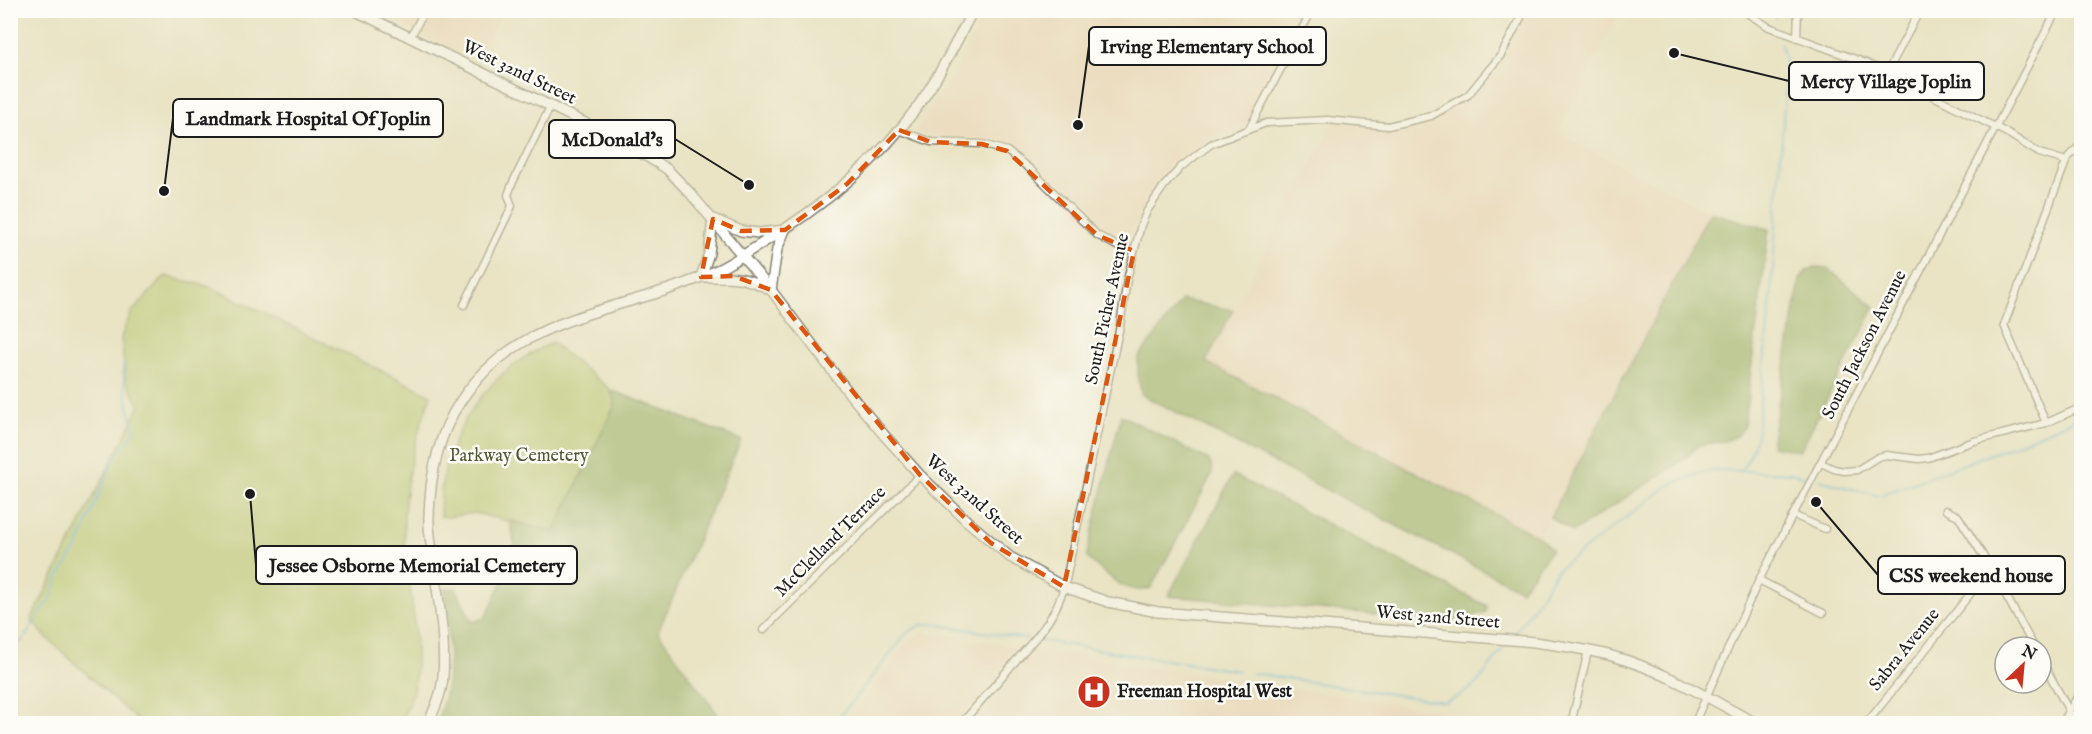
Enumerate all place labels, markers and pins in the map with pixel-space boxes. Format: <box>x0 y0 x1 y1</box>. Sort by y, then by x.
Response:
callout: Irving Elementary School <box>1089 27 1326 65</box>
callout: Mercy Village Joplin <box>1789 62 1984 100</box>
callout: Landmark Hospital Of Joplin <box>173 99 443 137</box>
callout: McDonald's <box>549 120 675 158</box>
callout: Jessee Osborne Memorial Cemetery <box>256 546 577 584</box>
callout: CSS weekend house <box>1878 556 2065 594</box>
hospital icon: Freeman Hospital West <box>1076 674 1112 710</box>
place label: Freeman Hospital West <box>1117 681 1293 704</box>

